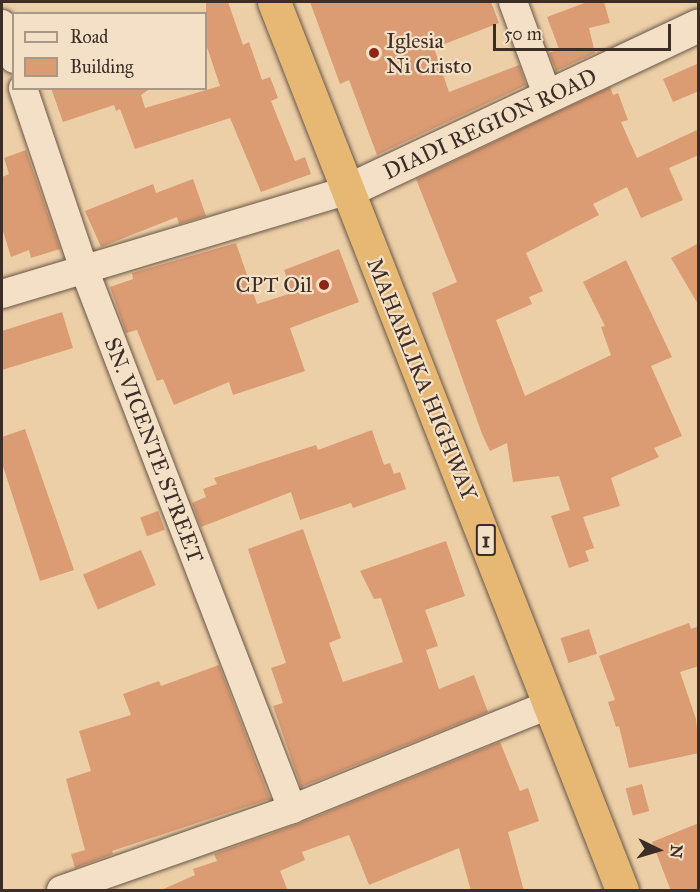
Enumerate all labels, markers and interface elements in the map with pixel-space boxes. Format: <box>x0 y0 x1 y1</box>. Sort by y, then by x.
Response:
legend <box>12 12 207 90</box>
scale bar <box>496 12 674 50</box>
text: 50 m <box>504 23 542 45</box>
text: Road <box>70 26 108 48</box>
place label: Iglesia Ni Cristo <box>386 27 472 78</box>
marker: Iglesia Ni Cristo <box>367 46 381 60</box>
text: Building <box>70 56 133 78</box>
street label: DIADI REGION ROAD <box>379 63 601 185</box>
street label: MAHARLIKA HIGHWAY <box>361 254 483 504</box>
place label: CPT Oil <box>236 272 312 298</box>
marker: CPT Oil <box>317 278 331 292</box>
street label: SN. VICENTE STREET <box>99 334 209 566</box>
road number: 1 <box>476 522 496 558</box>
north arrow <box>628 820 688 880</box>
text: N <box>666 844 686 859</box>

